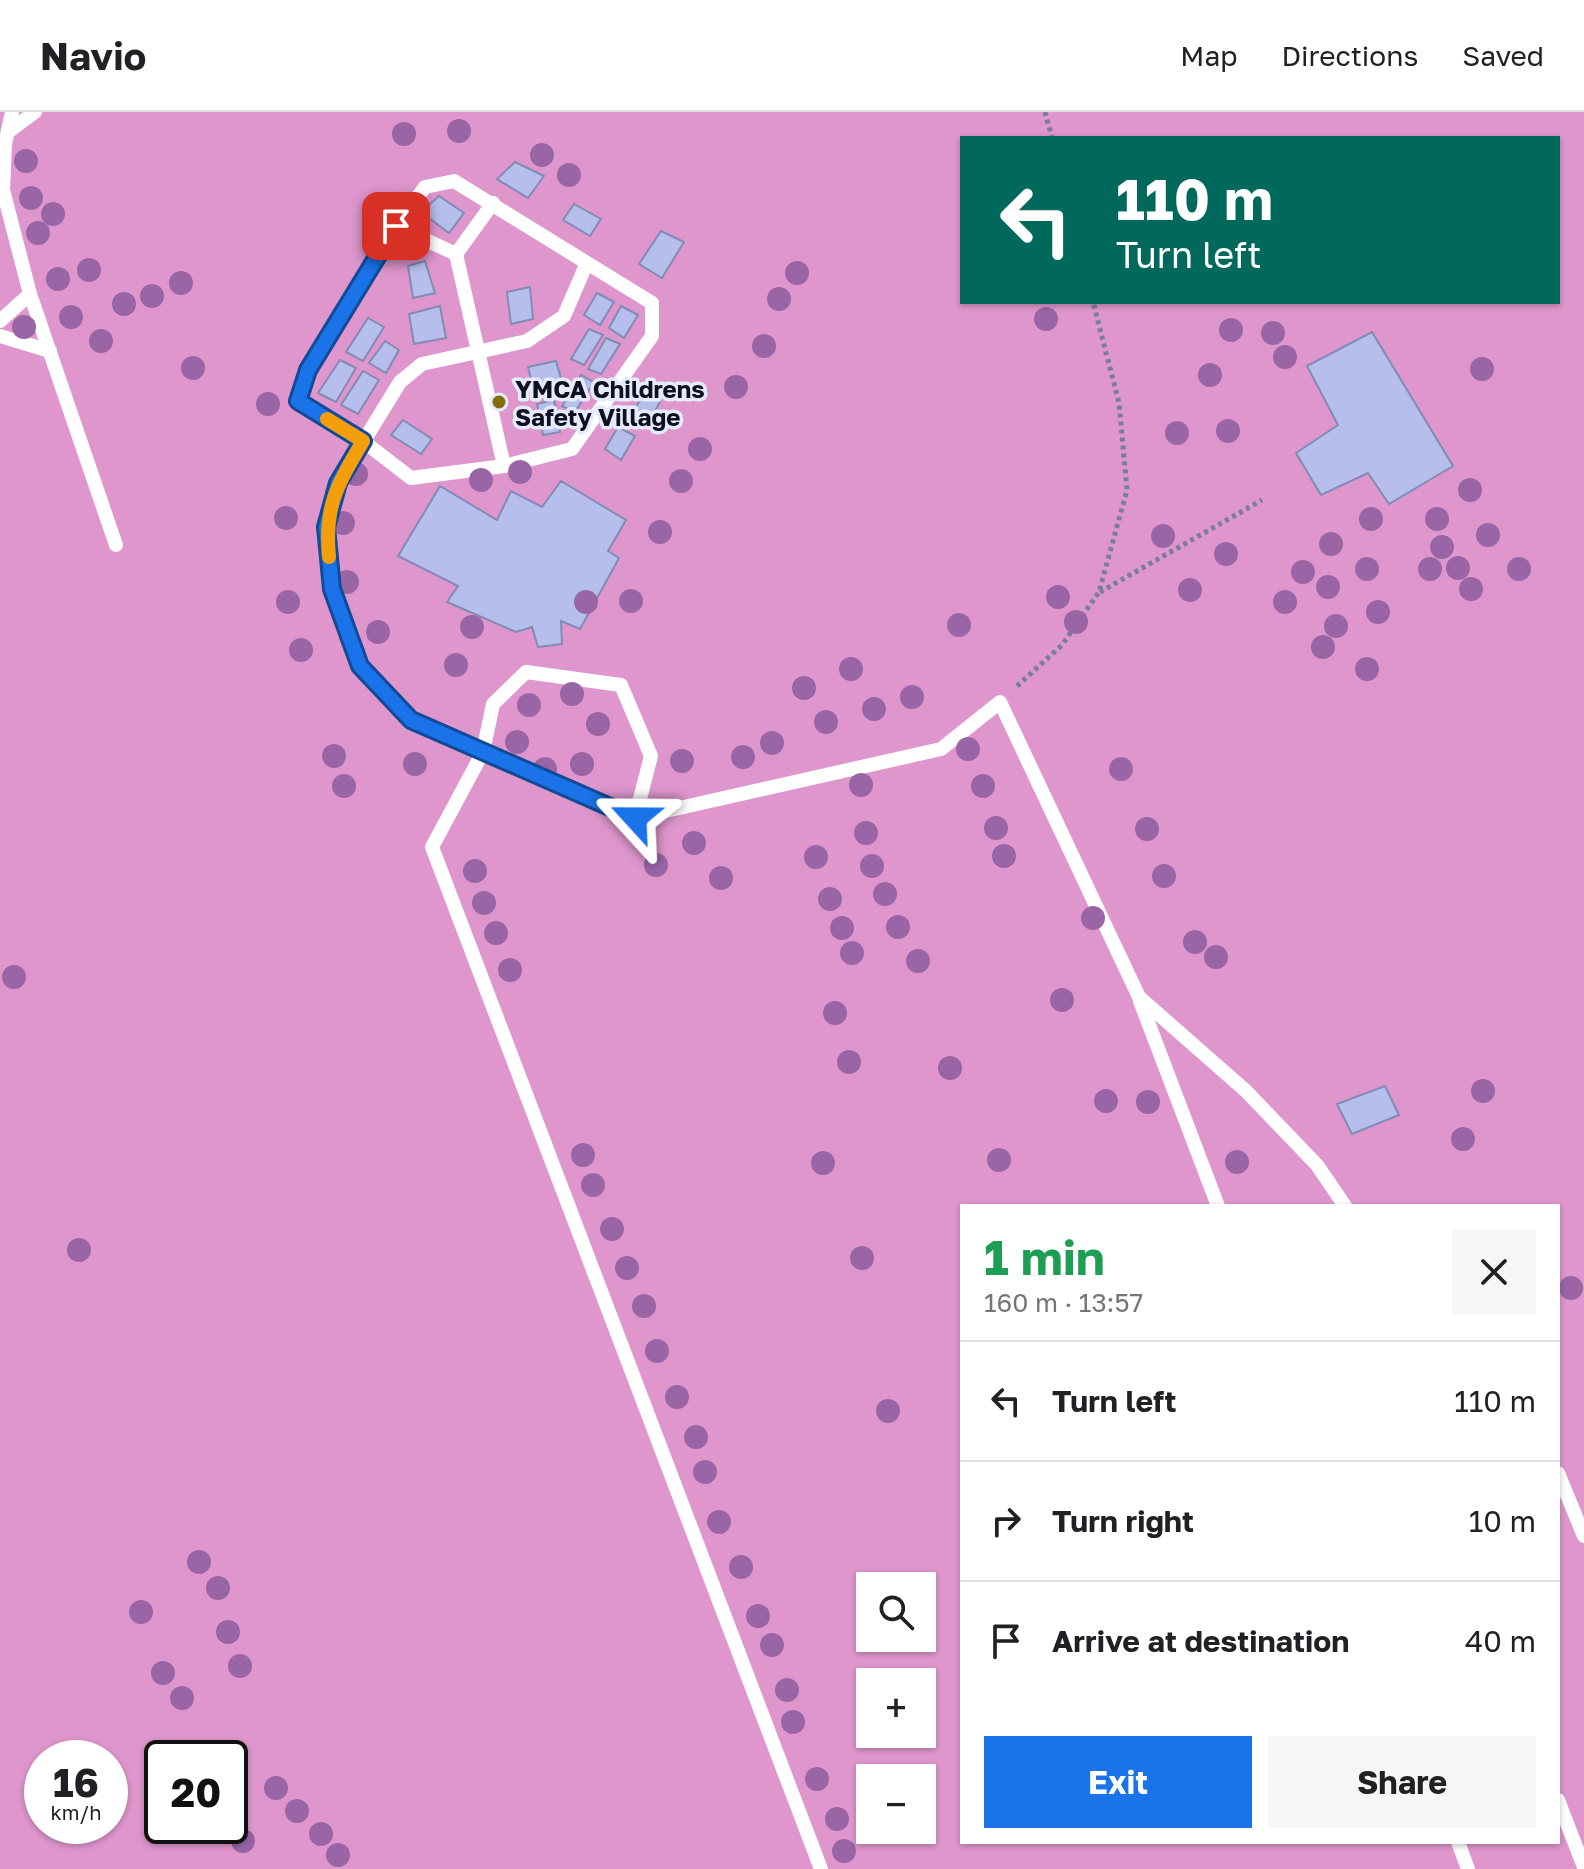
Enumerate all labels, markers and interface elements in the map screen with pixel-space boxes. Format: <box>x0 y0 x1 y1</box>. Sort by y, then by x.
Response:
text: Navio <box>40 33 146 78</box>
text: Map <box>1180 39 1237 72</box>
text: Directions <box>1281 39 1418 72</box>
text: Saved <box>1462 39 1544 72</box>
text: 110 m <box>1116 165 1273 232</box>
icon: left <box>984 168 1088 272</box>
pin <box>362 192 430 260</box>
icon: arrive <box>374 204 418 248</box>
text: Turn left <box>1116 233 1262 276</box>
place label: YMCA Childrens Safety Village <box>515 374 705 431</box>
marker: YMCA Childrens Safety Village <box>490 393 508 411</box>
position arrow <box>593 776 677 860</box>
text: 1 min <box>984 1228 1105 1286</box>
button: close <box>1452 1230 1536 1314</box>
text: 160 m · 13:57 <box>984 1287 1143 1318</box>
icon: left <box>984 1379 1028 1423</box>
text: Turn left <box>1052 1383 1177 1419</box>
text: 110 m <box>1454 1383 1536 1419</box>
icon: right <box>984 1499 1028 1543</box>
text: Turn right <box>1052 1503 1194 1539</box>
text: 10 m <box>1469 1503 1536 1539</box>
map controls <box>856 1572 936 1844</box>
button: search <box>856 1572 936 1652</box>
icon: arrive <box>984 1619 1028 1663</box>
text: Arrive at destination <box>1052 1623 1349 1659</box>
text: 40 m <box>1465 1623 1536 1659</box>
button: + <box>856 1668 936 1748</box>
button: Exit <box>984 1736 1252 1828</box>
button: Share <box>1268 1736 1536 1828</box>
speed limit sign: 20 <box>144 1740 248 1844</box>
text: 16 <box>53 1758 99 1806</box>
button: − <box>856 1764 936 1844</box>
text: km/h <box>51 1800 101 1824</box>

